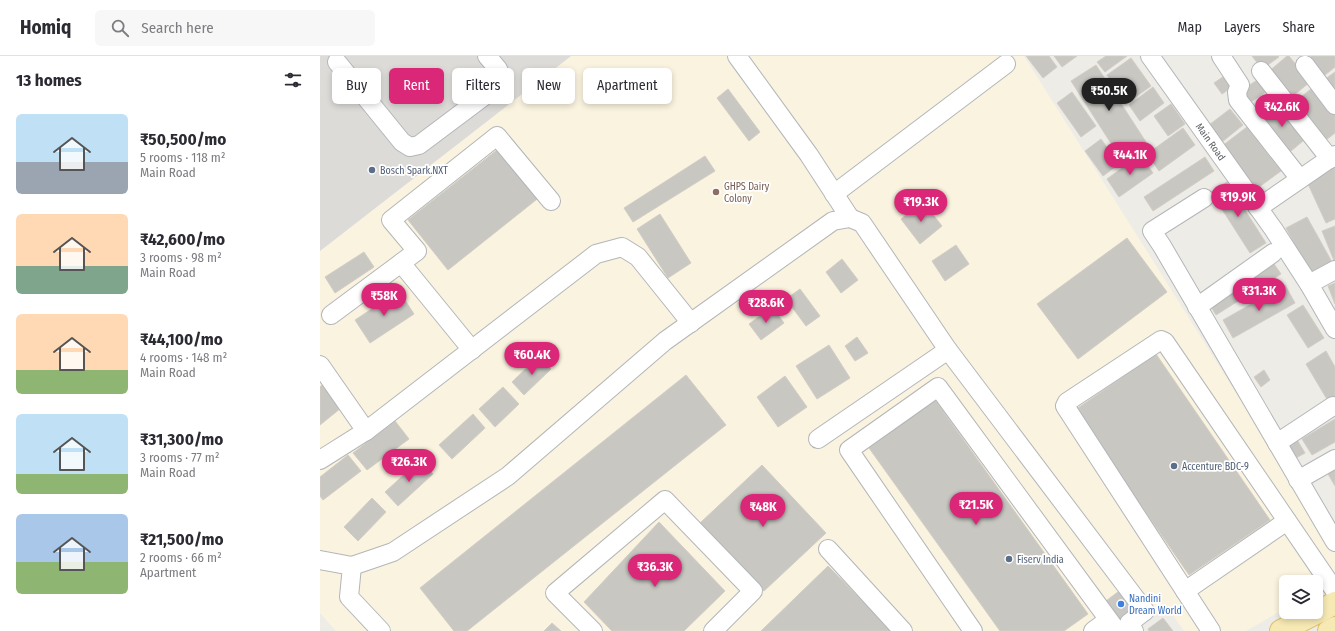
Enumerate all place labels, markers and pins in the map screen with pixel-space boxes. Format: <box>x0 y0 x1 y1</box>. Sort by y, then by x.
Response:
pin: ₹50.5K <box>1076 78 1142 112</box>
pin: ₹42.6K <box>1249 94 1315 128</box>
pin: ₹44.1K <box>1097 142 1163 176</box>
marker: Bosch Spark.NXT <box>367 165 377 175</box>
place label: Bosch Spark.NXT <box>380 165 448 177</box>
place label: GHPS Dairy Colony <box>724 181 770 205</box>
pin: ₹19.9K <box>1205 184 1271 218</box>
marker: GHPS Dairy Colony <box>711 187 721 197</box>
pin: ₹19.3K <box>888 189 954 223</box>
pin: ₹31.3K <box>1226 278 1292 312</box>
pin: ₹58K <box>360 283 408 317</box>
pin: ₹28.6K <box>733 290 799 324</box>
pin: ₹60.4K <box>499 342 565 376</box>
pin: ₹26.3K <box>376 449 442 483</box>
marker: Accenture BDC-9 <box>1169 461 1179 471</box>
place label: Accenture BDC-9 <box>1182 461 1249 473</box>
pin: ₹21.5K <box>943 492 1009 526</box>
pin: ₹48K <box>739 494 787 528</box>
pin: ₹36.3K <box>622 554 688 588</box>
marker: Fiserv India <box>1004 554 1014 564</box>
place label: Fiserv India <box>1017 554 1064 566</box>
place label: Nandini Dream World <box>1129 593 1182 617</box>
marker: Nandini Dream World <box>1116 599 1126 609</box>

